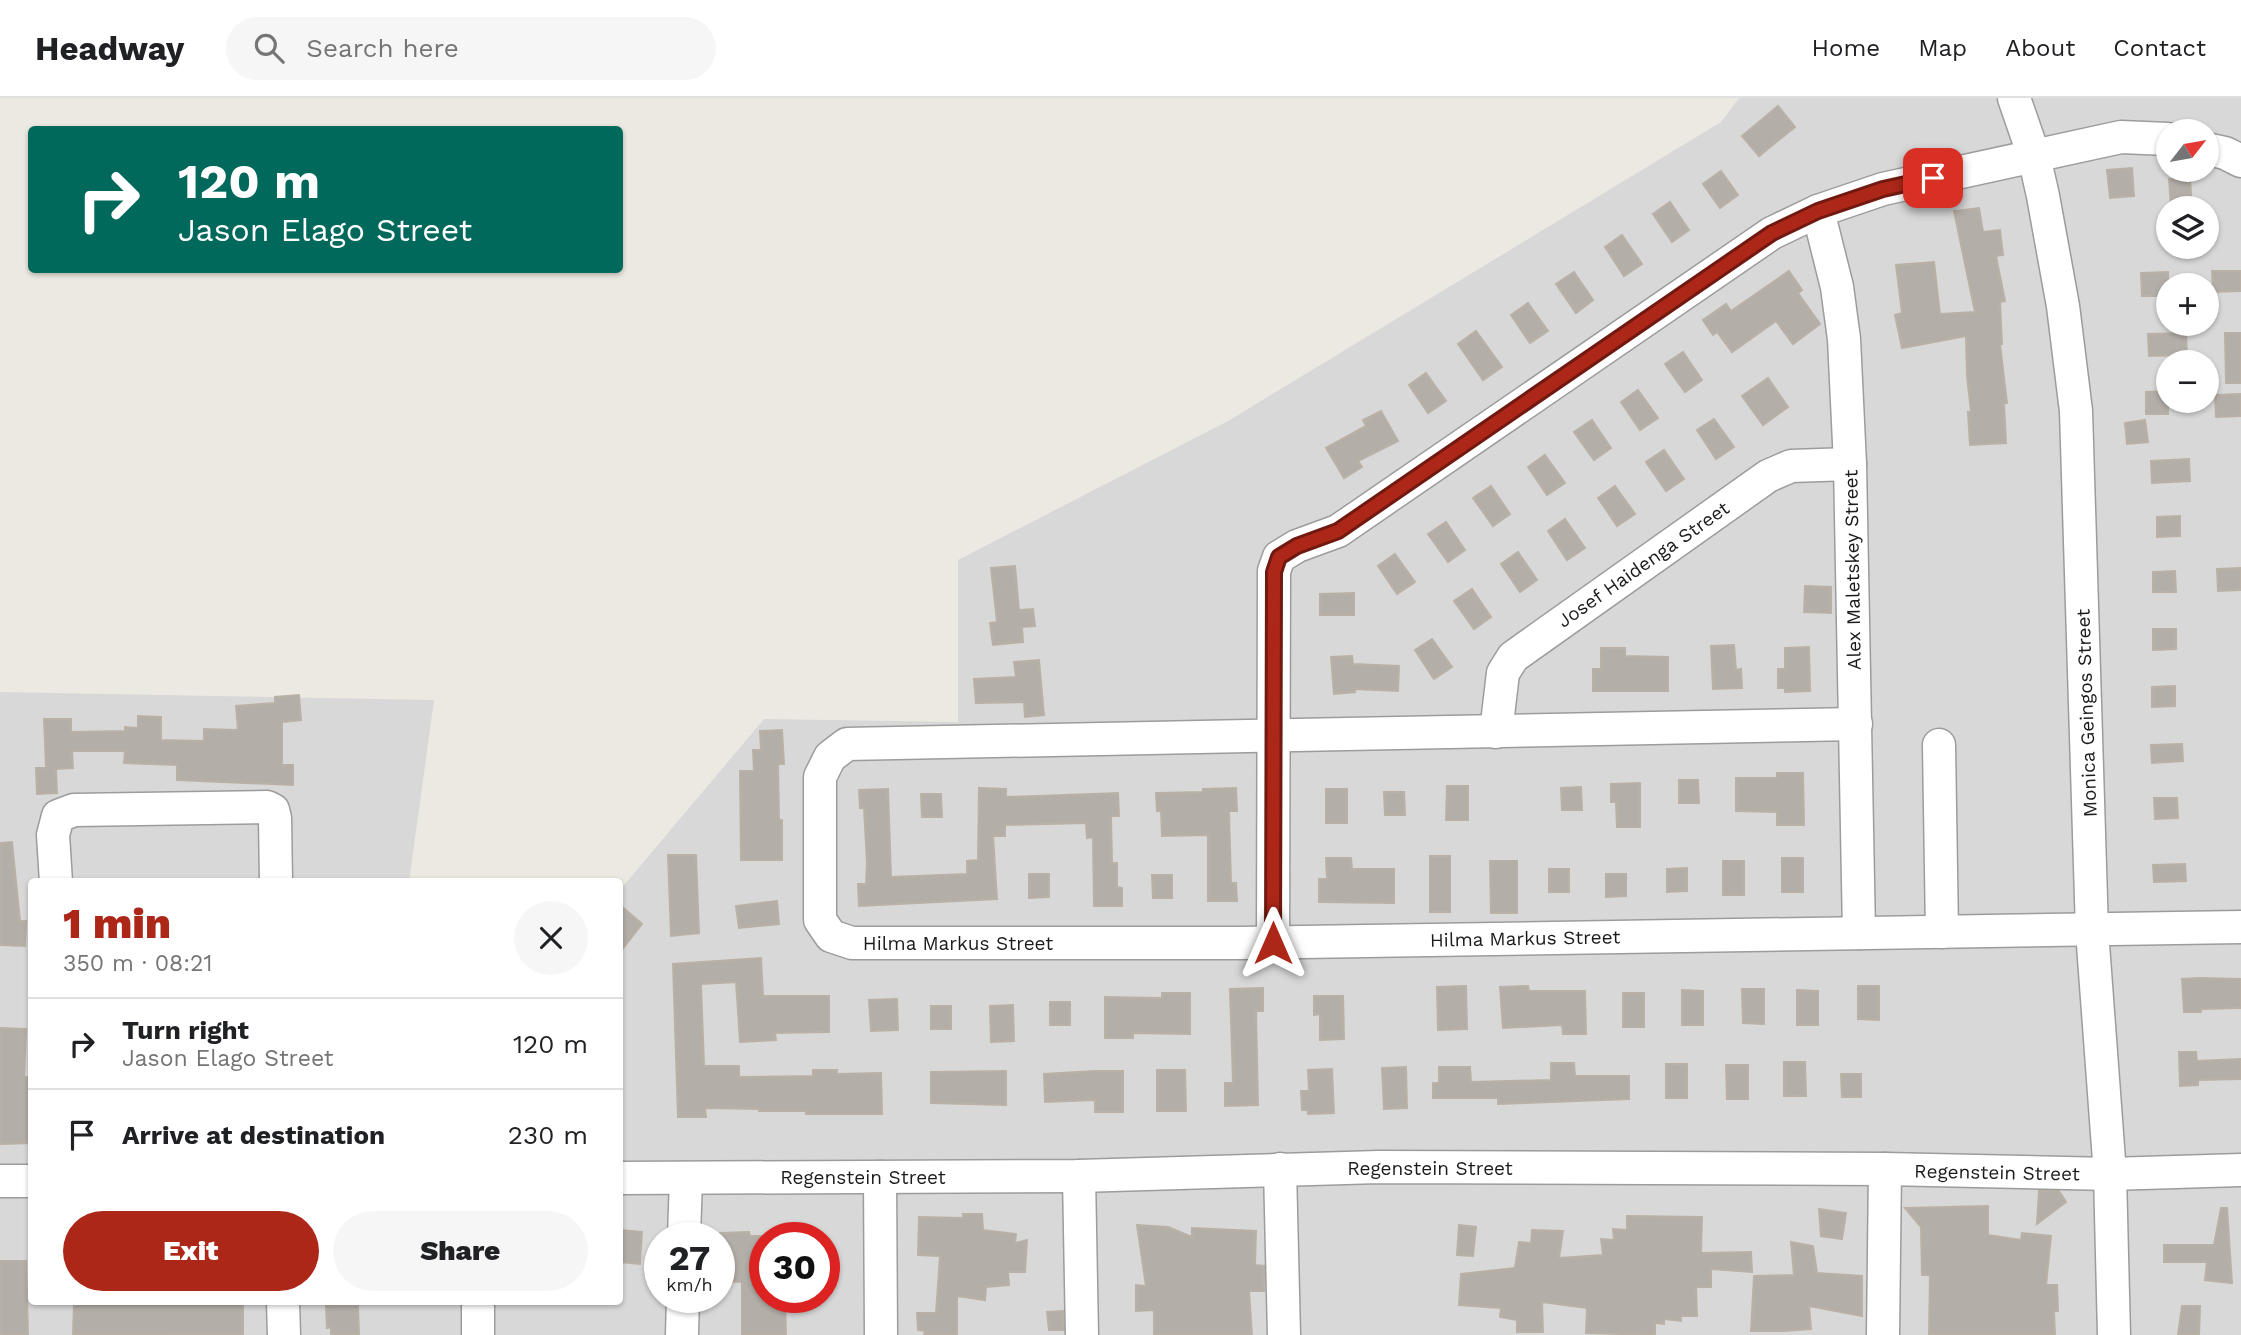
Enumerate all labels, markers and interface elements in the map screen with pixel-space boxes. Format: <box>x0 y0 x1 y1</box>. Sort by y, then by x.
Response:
search box <box>226 17 716 80</box>
text: Headway <box>35 29 184 68</box>
icon: search <box>250 29 288 67</box>
text: Search here <box>306 33 459 63</box>
text: Home <box>1812 34 1880 62</box>
text: Map <box>1918 34 1967 62</box>
text: About <box>2005 34 2075 62</box>
text: Contact <box>2113 34 2206 62</box>
north arrow <box>2156 119 2219 182</box>
map controls <box>2156 119 2219 413</box>
pin <box>1903 148 1963 208</box>
text: 120 m <box>178 152 320 210</box>
icon: right <box>63 154 154 245</box>
icon: arrive <box>1914 159 1952 197</box>
button: layers <box>2156 196 2219 259</box>
text: Jason Elago Street <box>178 211 472 249</box>
button: + <box>2156 273 2219 336</box>
button: − <box>2156 350 2219 413</box>
street label: Alex Maletskey Street <box>1839 470 1866 670</box>
street label: Josef Haidenga Street <box>1553 496 1734 632</box>
street label: Monica Geingos Street <box>2071 608 2102 818</box>
text: 1 min <box>63 899 171 948</box>
button: close <box>514 901 588 975</box>
position arrow <box>1236 906 1310 980</box>
street label: Hilma Markus Street <box>1430 925 1620 952</box>
street label: Hilma Markus Street <box>863 932 1053 955</box>
text: 350 m · 08:21 <box>63 950 212 977</box>
text: Turn right <box>122 1015 249 1045</box>
icon: right <box>63 1025 101 1063</box>
text: 120 m <box>513 1029 588 1059</box>
text: Jason Elago Street <box>122 1045 333 1072</box>
icon: arrive <box>63 1116 101 1154</box>
text: Arrive at destination <box>122 1120 385 1150</box>
text: 230 m <box>508 1120 588 1150</box>
street label: Regenstein Street <box>1347 1157 1513 1180</box>
street label: Regenstein Street <box>1914 1160 2080 1185</box>
street label: Regenstein Street <box>780 1166 946 1189</box>
button: Exit <box>63 1211 319 1291</box>
button: Share <box>333 1211 588 1291</box>
speed limit sign: 30 <box>749 1222 840 1313</box>
text: 27 <box>669 1237 710 1279</box>
text: km/h <box>666 1274 713 1295</box>

